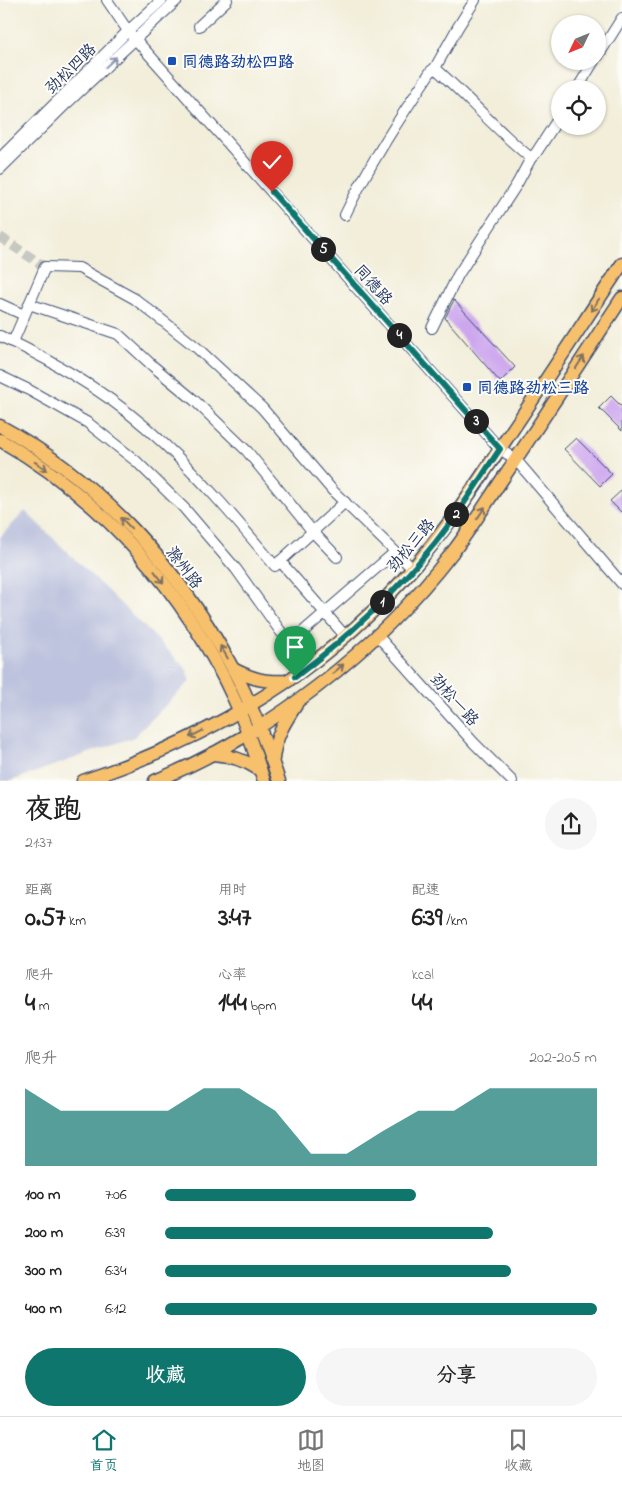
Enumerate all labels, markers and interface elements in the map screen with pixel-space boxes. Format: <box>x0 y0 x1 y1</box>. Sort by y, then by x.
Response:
north arrow <box>551 15 606 70</box>
map controls <box>551 15 606 135</box>
street label: 劲松四路 <box>40 38 103 101</box>
place label: 同德路劲松四路 <box>182 51 294 75</box>
marker: 同德路劲松四路 <box>166 55 178 67</box>
one-way arrow <box>104 56 117 68</box>
button: locate <box>551 80 606 135</box>
pin <box>251 141 293 192</box>
icon: check <box>258 148 286 176</box>
pin: 5 <box>310 236 336 262</box>
text: 5 <box>319 239 328 260</box>
street label: 同德路 <box>348 259 397 311</box>
one-way arrow <box>590 298 601 312</box>
pin: 4 <box>386 322 412 348</box>
text: 4 <box>397 325 402 346</box>
one-way arrow <box>575 356 585 370</box>
place label: 同德路劲松三路 <box>477 377 589 401</box>
marker: 同德路劲松三路 <box>461 381 473 393</box>
pin: 3 <box>464 408 488 434</box>
text: 3 <box>474 411 479 432</box>
one-way arrow <box>34 460 48 471</box>
pin: 2 <box>444 502 468 526</box>
text: 2 <box>453 504 460 525</box>
one-way arrow <box>476 506 486 520</box>
street label: 劲松三路 <box>382 514 441 579</box>
one-way arrow <box>120 517 132 529</box>
street label: 滁州路 <box>159 542 207 595</box>
one-way arrow <box>153 570 164 583</box>
pin: 1 <box>370 590 394 614</box>
text: 1 <box>380 592 385 613</box>
pin <box>274 626 316 677</box>
icon: arrive <box>281 633 309 661</box>
one-way arrow <box>218 646 228 660</box>
one-way arrow <box>331 663 344 674</box>
street label: 劲松一路 <box>423 669 484 732</box>
one-way arrow <box>188 729 203 739</box>
text: 夜跑 <box>25 791 81 832</box>
button: share <box>545 798 597 850</box>
text: 21:37 <box>25 831 53 855</box>
text: 距离 <box>25 880 53 901</box>
text: 用时 <box>218 880 246 901</box>
text: 配速 <box>412 880 440 901</box>
text: 0.57 <box>25 901 66 937</box>
text: 3:47 <box>218 901 251 937</box>
text: 6:39 <box>412 901 443 937</box>
text: km <box>66 911 86 932</box>
text: /km <box>443 911 467 932</box>
text: 爬升 <box>25 965 53 986</box>
text: 心率 <box>218 965 246 986</box>
text: kcal <box>412 965 434 986</box>
text: 4 <box>25 986 35 1022</box>
text: 144 <box>218 986 247 1022</box>
text: 44 <box>412 986 432 1022</box>
text: m <box>35 996 50 1017</box>
text: bpm <box>247 996 276 1017</box>
text: 202–205 m <box>529 1046 597 1070</box>
text: 爬升 <box>25 1047 57 1071</box>
text: 100 m <box>25 1183 60 1207</box>
text: 7:06 <box>105 1183 127 1207</box>
text: 200 m <box>25 1221 63 1245</box>
text: 6:39 <box>105 1221 125 1245</box>
text: 300 m <box>25 1259 62 1283</box>
text: 6:34 <box>105 1259 127 1283</box>
text: 400 m <box>25 1297 62 1321</box>
text: 6:12 <box>105 1297 126 1321</box>
button: 收藏 <box>25 1348 306 1406</box>
button: 分享 <box>316 1348 597 1406</box>
tab: 首页 <box>90 1426 118 1477</box>
tab: 地图 <box>297 1426 325 1477</box>
tab: 收藏 <box>504 1426 532 1477</box>

